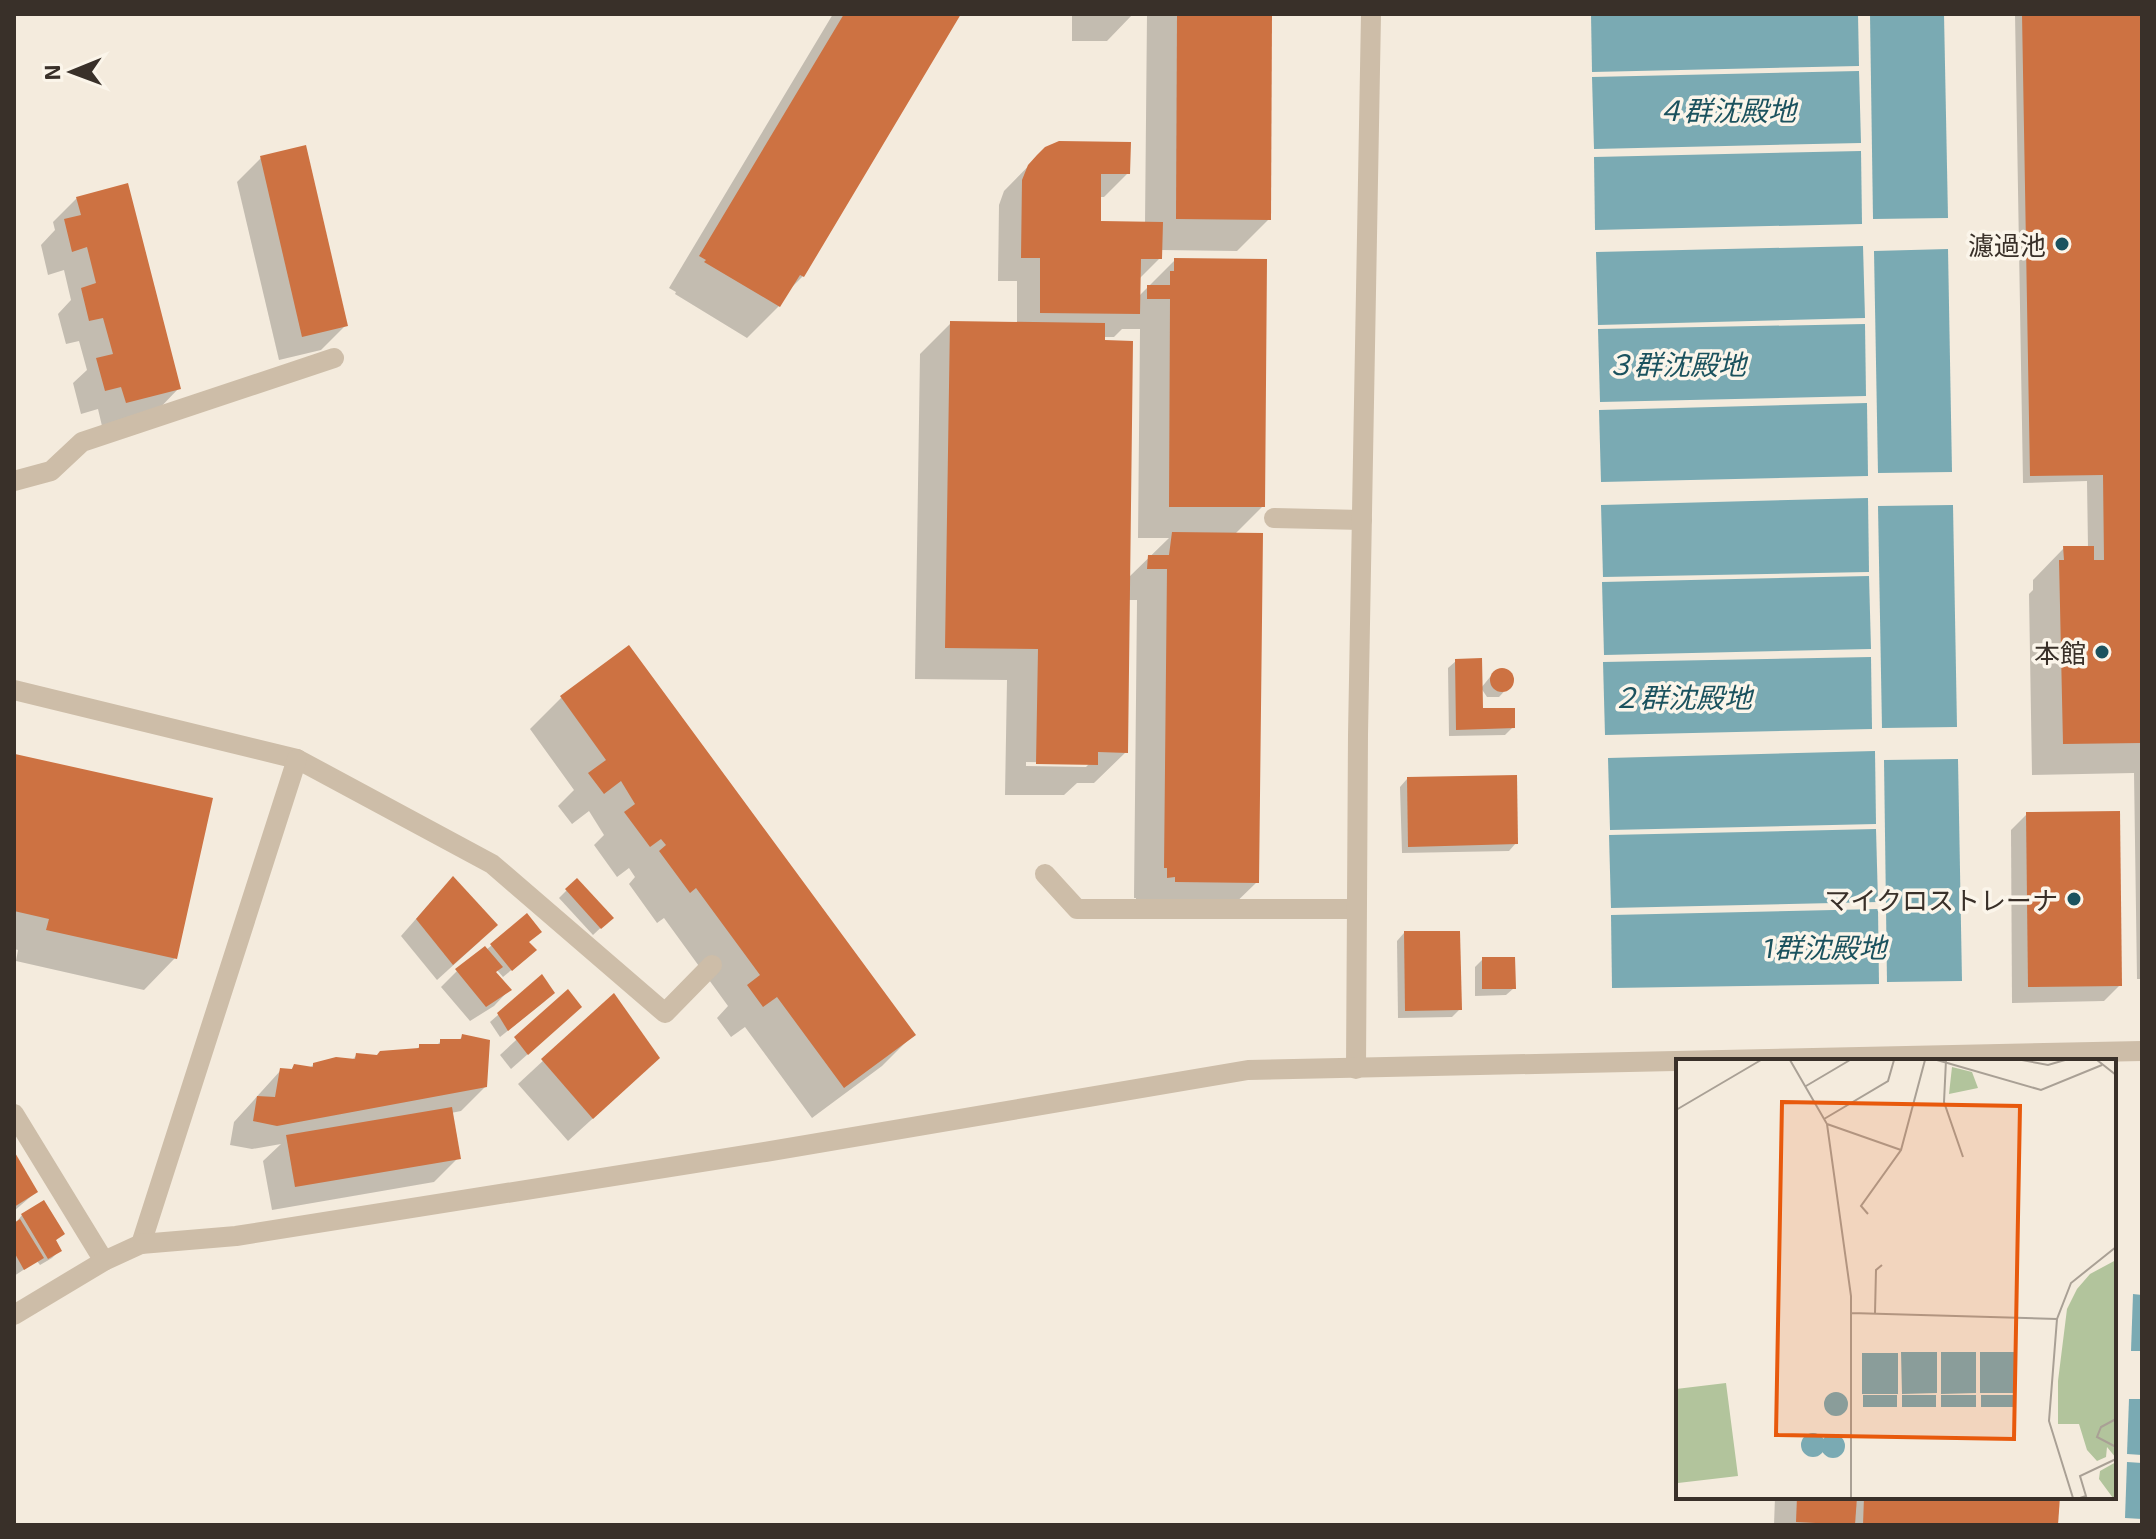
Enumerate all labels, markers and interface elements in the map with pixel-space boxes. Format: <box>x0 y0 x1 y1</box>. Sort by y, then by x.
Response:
north arrow <box>32 32 112 112</box>
text: N <box>38 64 64 81</box>
water label: ４群沈殿地 <box>1656 93 1799 127</box>
place label: 濾過池 <box>1968 229 2046 260</box>
marker: 濾過池 <box>2053 235 2071 253</box>
water label: ３群沈殿地 <box>1606 347 1749 381</box>
place label: 本館 <box>2034 637 2086 668</box>
marker: 本館 <box>2093 643 2111 661</box>
water label: ２群沈殿地 <box>1612 680 1755 714</box>
place label: マイクロストレーナ <box>1825 884 2058 915</box>
marker: マイクロストレーナ <box>2065 890 2083 908</box>
water label: 1群沈殿地 <box>1763 930 1890 964</box>
inset map <box>1676 1059 2116 1499</box>

